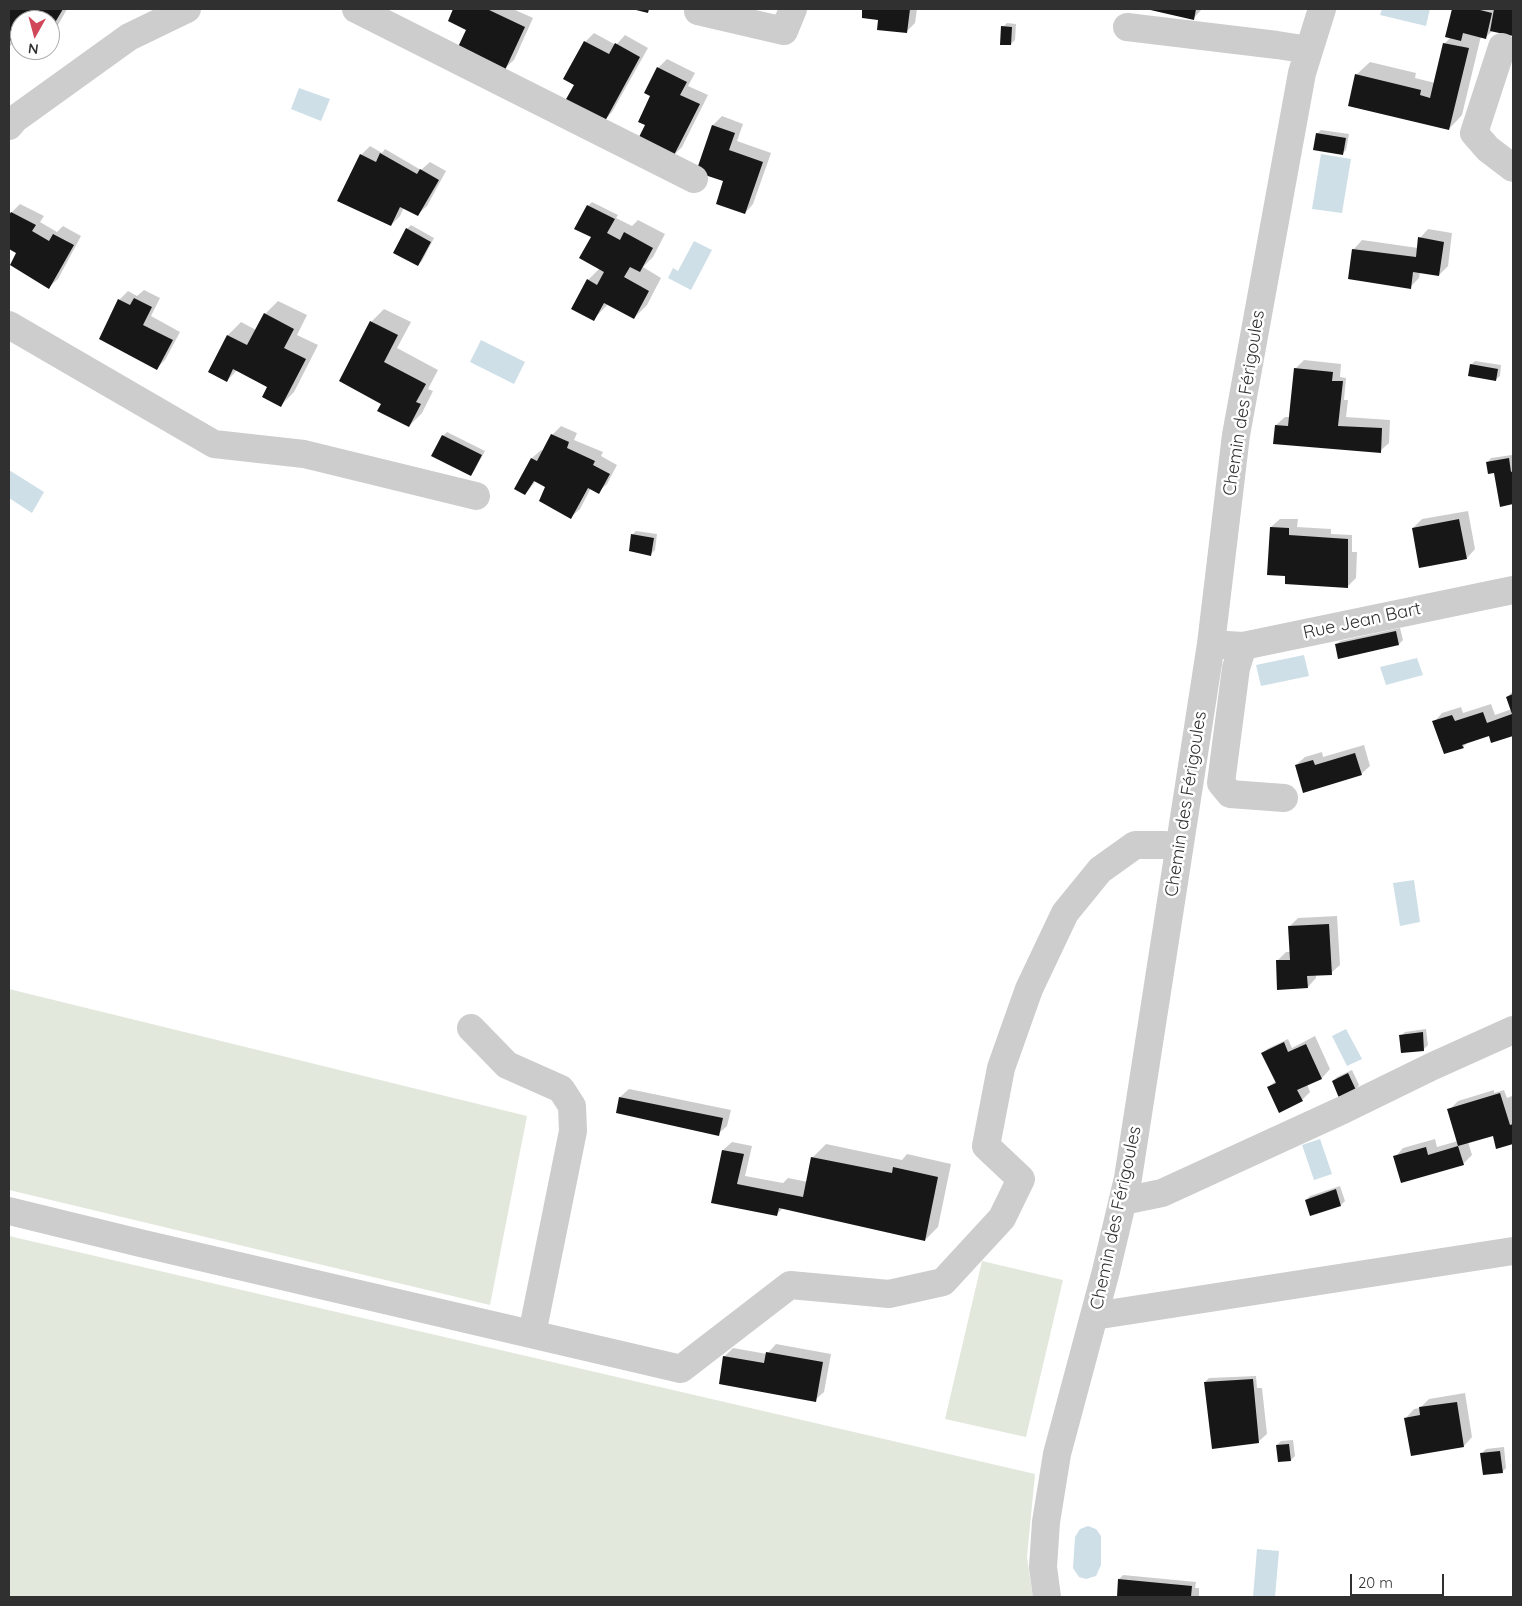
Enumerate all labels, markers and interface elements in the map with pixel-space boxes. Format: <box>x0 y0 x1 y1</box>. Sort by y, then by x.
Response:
north arrow <box>10 10 60 60</box>
text: N <box>27 39 40 58</box>
street label: Chemin des Férigoules <box>1219 309 1269 497</box>
street label: Rue Jean Bart <box>1301 598 1423 644</box>
street label: Chemin des Férigoules <box>1161 710 1211 898</box>
street label: Chemin des Férigoules <box>1086 1124 1146 1312</box>
scale bar <box>1352 1564 1446 1596</box>
text: 20 m <box>1358 1573 1393 1592</box>

